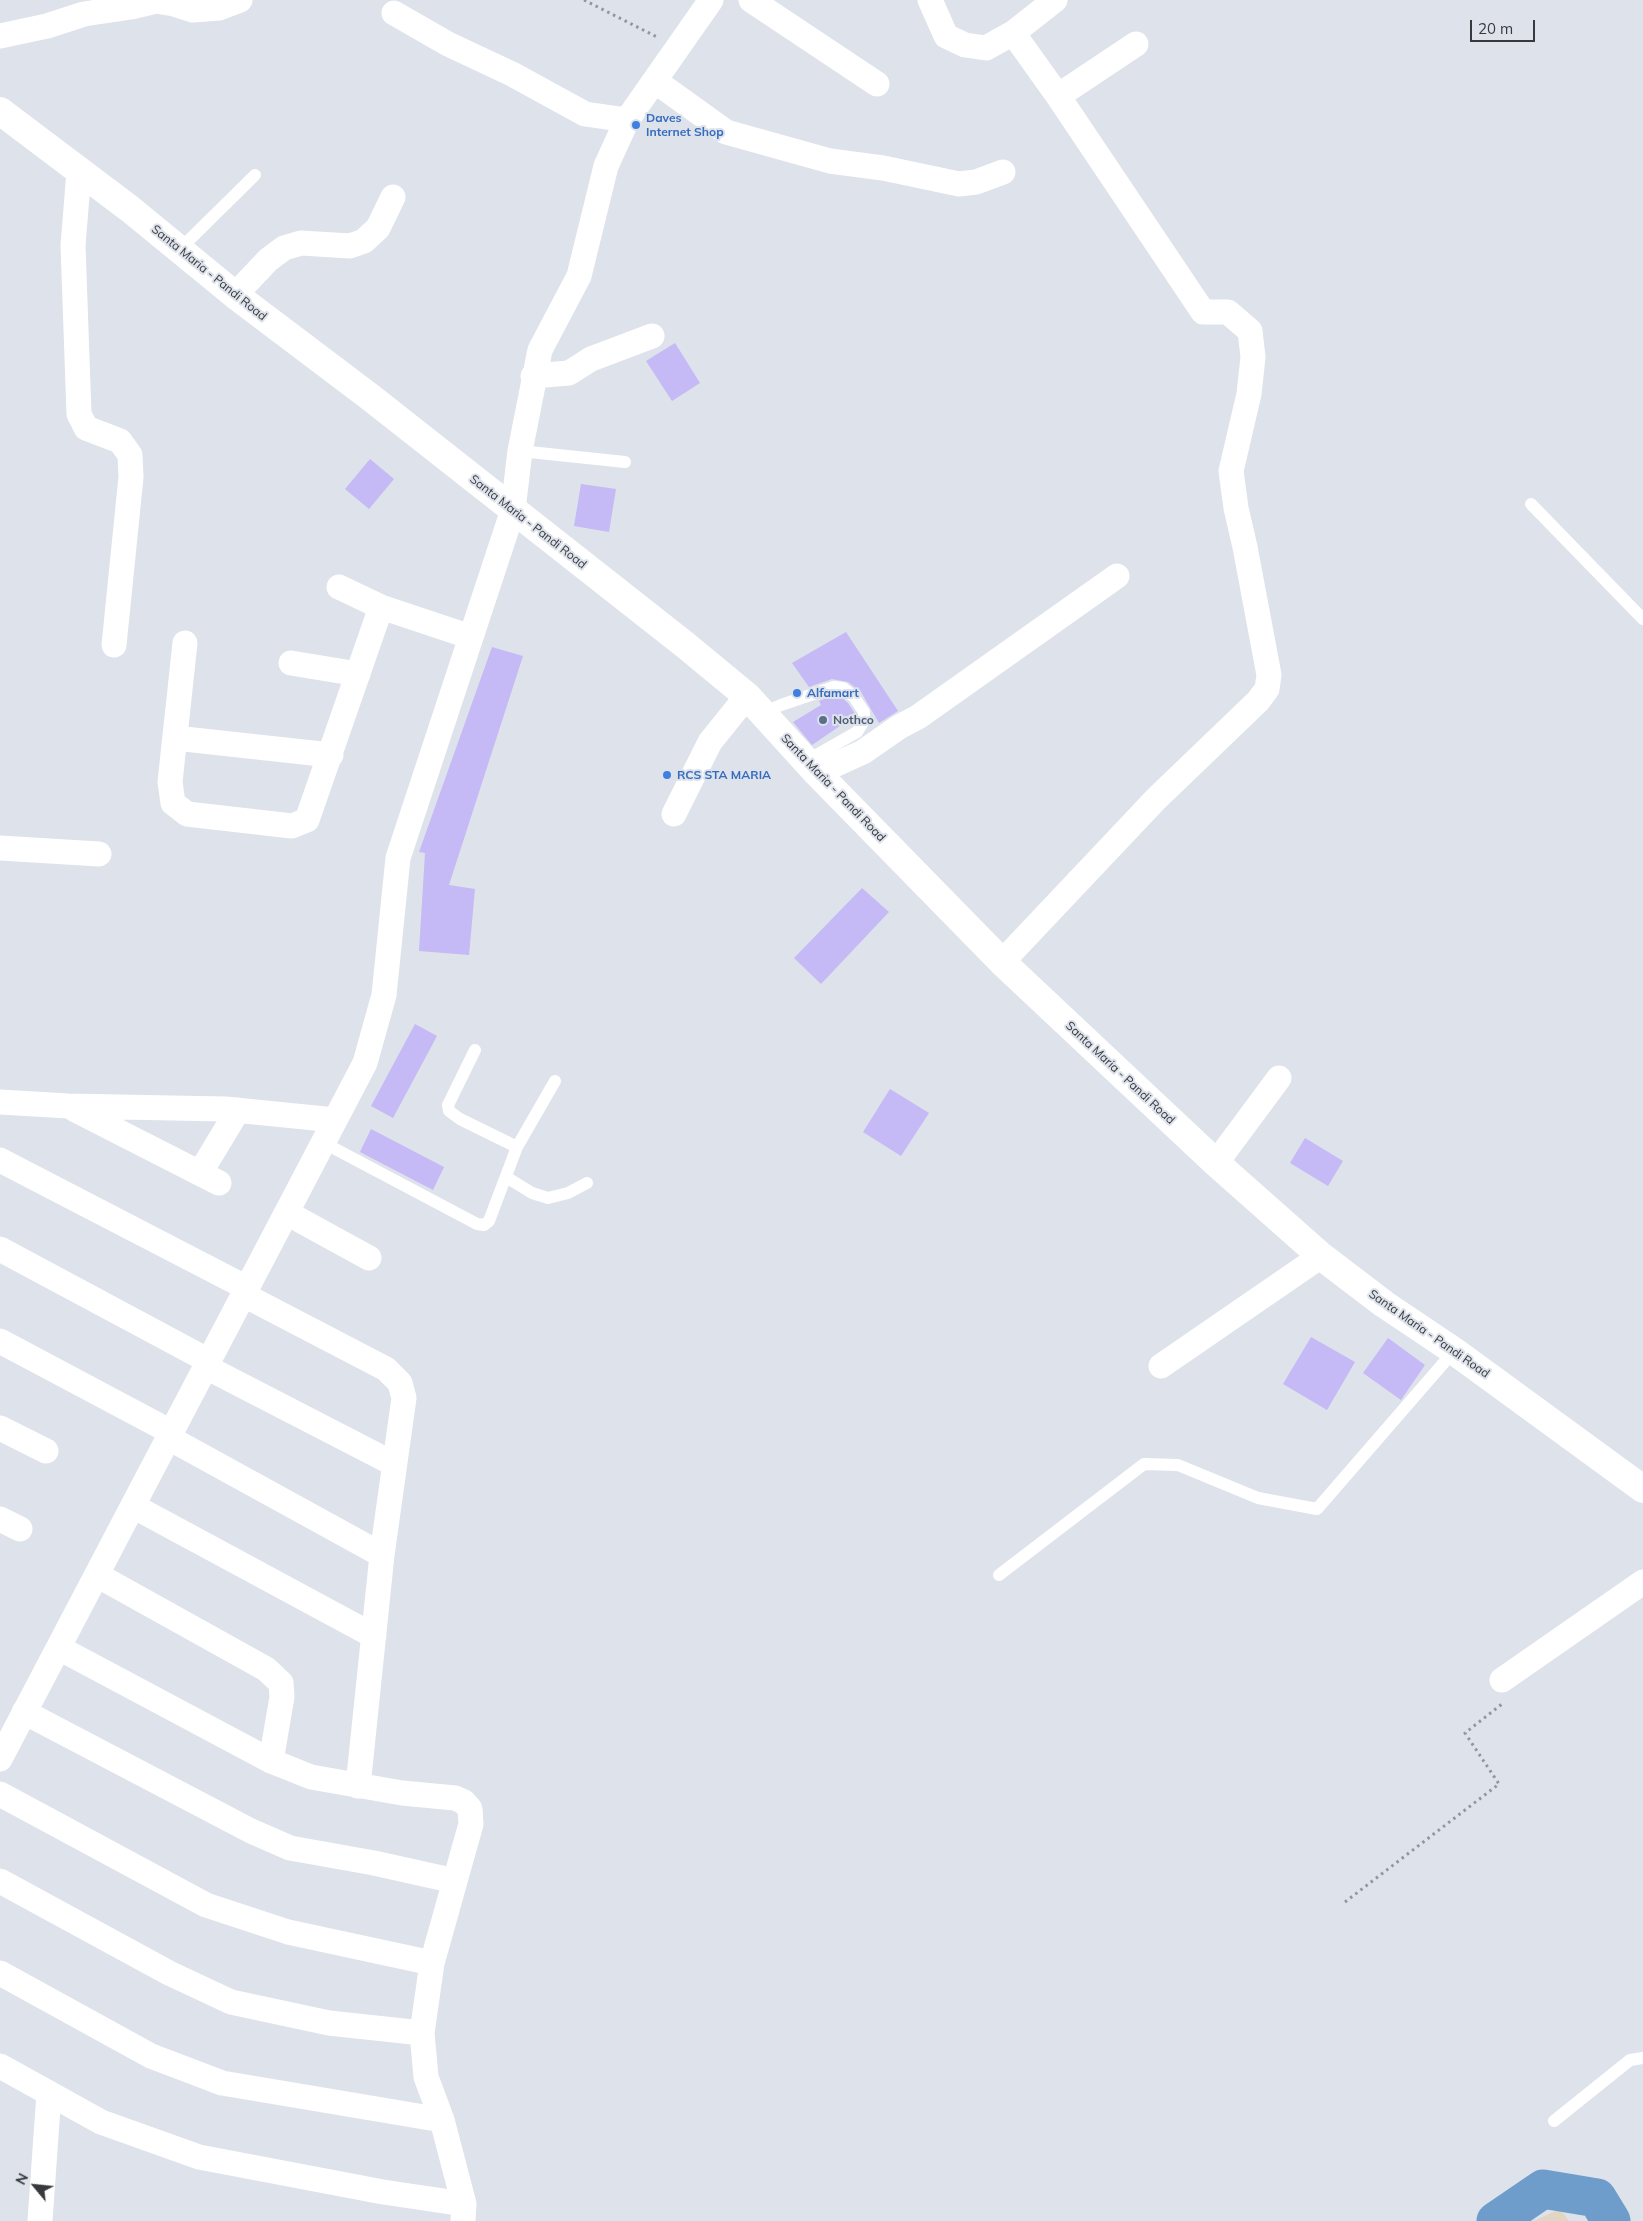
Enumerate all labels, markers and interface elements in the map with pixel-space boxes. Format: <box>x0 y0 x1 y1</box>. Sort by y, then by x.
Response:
scale bar <box>1473 10 1538 42</box>
text: 20 m <box>1478 19 1513 38</box>
place label: Daves Internet Shop <box>646 111 724 139</box>
marker: Daves Internet Shop <box>630 119 642 131</box>
street label: Santa Maria - Pandi Road <box>149 222 269 324</box>
street label: Santa Maria - Pandi Road <box>467 472 589 572</box>
place label: Alfamart <box>807 686 859 700</box>
marker: Alfamart <box>791 687 803 699</box>
place label: Nothco <box>833 713 874 727</box>
marker: Nothco <box>817 714 829 726</box>
street label: Santa Maria - Pandi Road <box>778 731 888 845</box>
place label: RCS STA MARIA <box>677 768 771 782</box>
marker: RCS STA MARIA <box>661 769 673 781</box>
street label: Santa Maria - Pandi Road <box>1062 1019 1178 1127</box>
street label: Santa Maria - Pandi Road <box>1366 1287 1492 1381</box>
north arrow <box>10 2161 60 2211</box>
text: N <box>11 2170 32 2188</box>

